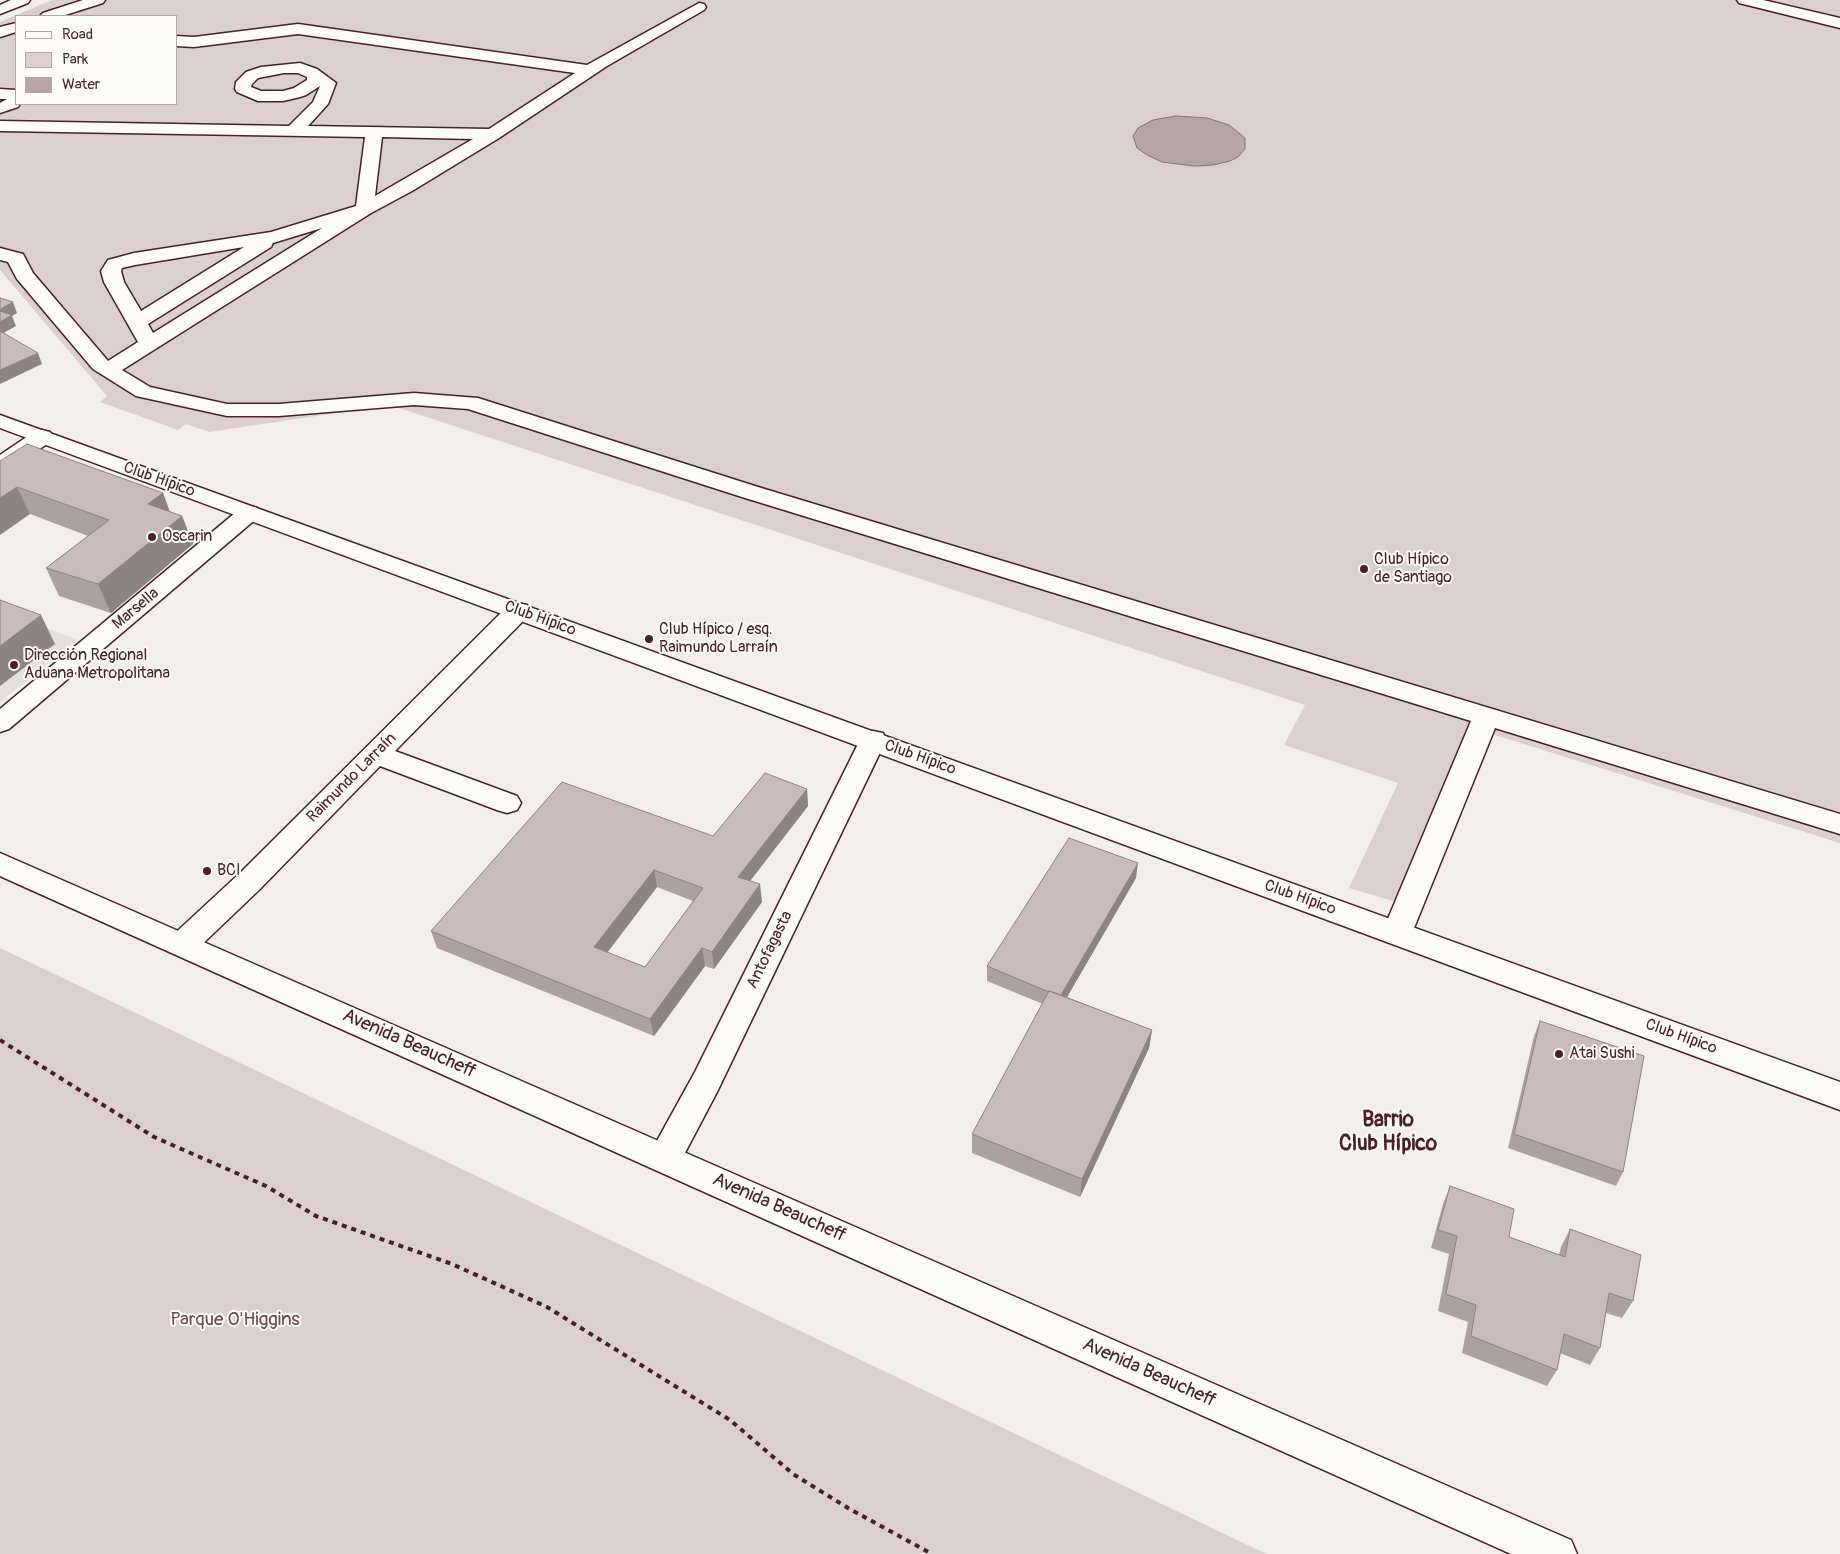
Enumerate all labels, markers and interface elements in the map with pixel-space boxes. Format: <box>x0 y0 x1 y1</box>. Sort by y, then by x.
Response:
legend <box>15 15 178 105</box>
text: Road <box>62 25 93 44</box>
text: Park <box>62 50 88 69</box>
text: Water <box>62 75 100 94</box>
street label: Club Hípico <box>121 458 197 502</box>
place label: Oscarin <box>162 527 212 547</box>
marker: Oscarin <box>146 531 158 543</box>
place label: Club Hípico de Santiago <box>1374 550 1452 588</box>
marker: Club Hípico de Santiago <box>1358 563 1370 575</box>
street label: Marsella <box>109 584 163 634</box>
street label: Club Hípico <box>502 597 578 641</box>
place label: Club Hípico / esq. Raimundo Larraín <box>659 620 778 658</box>
marker: Club Hípico / esq. Raimundo Larraín <box>643 633 655 645</box>
place label: Dirección Regional Aduana Metropolitana <box>24 646 170 684</box>
marker: Dirección Regional Aduana Metropolitana <box>8 659 20 671</box>
street label: Raimundo Larraín <box>303 729 401 827</box>
street label: Club Hípico <box>882 736 958 780</box>
place label: BCI <box>217 861 240 881</box>
marker: BCI <box>201 865 213 877</box>
street label: Club Hípico <box>1262 876 1338 920</box>
street label: Antofagasta <box>743 908 797 992</box>
street label: Avenida Beaucheff <box>339 1004 479 1084</box>
street label: Club Hípico <box>1643 1015 1719 1059</box>
place label: Atai Sushi <box>1569 1044 1635 1064</box>
marker: Atai Sushi <box>1553 1048 1565 1060</box>
district label: Barrio Club Hípico <box>1339 1108 1437 1158</box>
street label: Avenida Beaucheff <box>709 1168 849 1248</box>
park label: Parque O'Higgins <box>170 1309 300 1331</box>
street label: Avenida Beaucheff <box>1079 1333 1219 1413</box>

